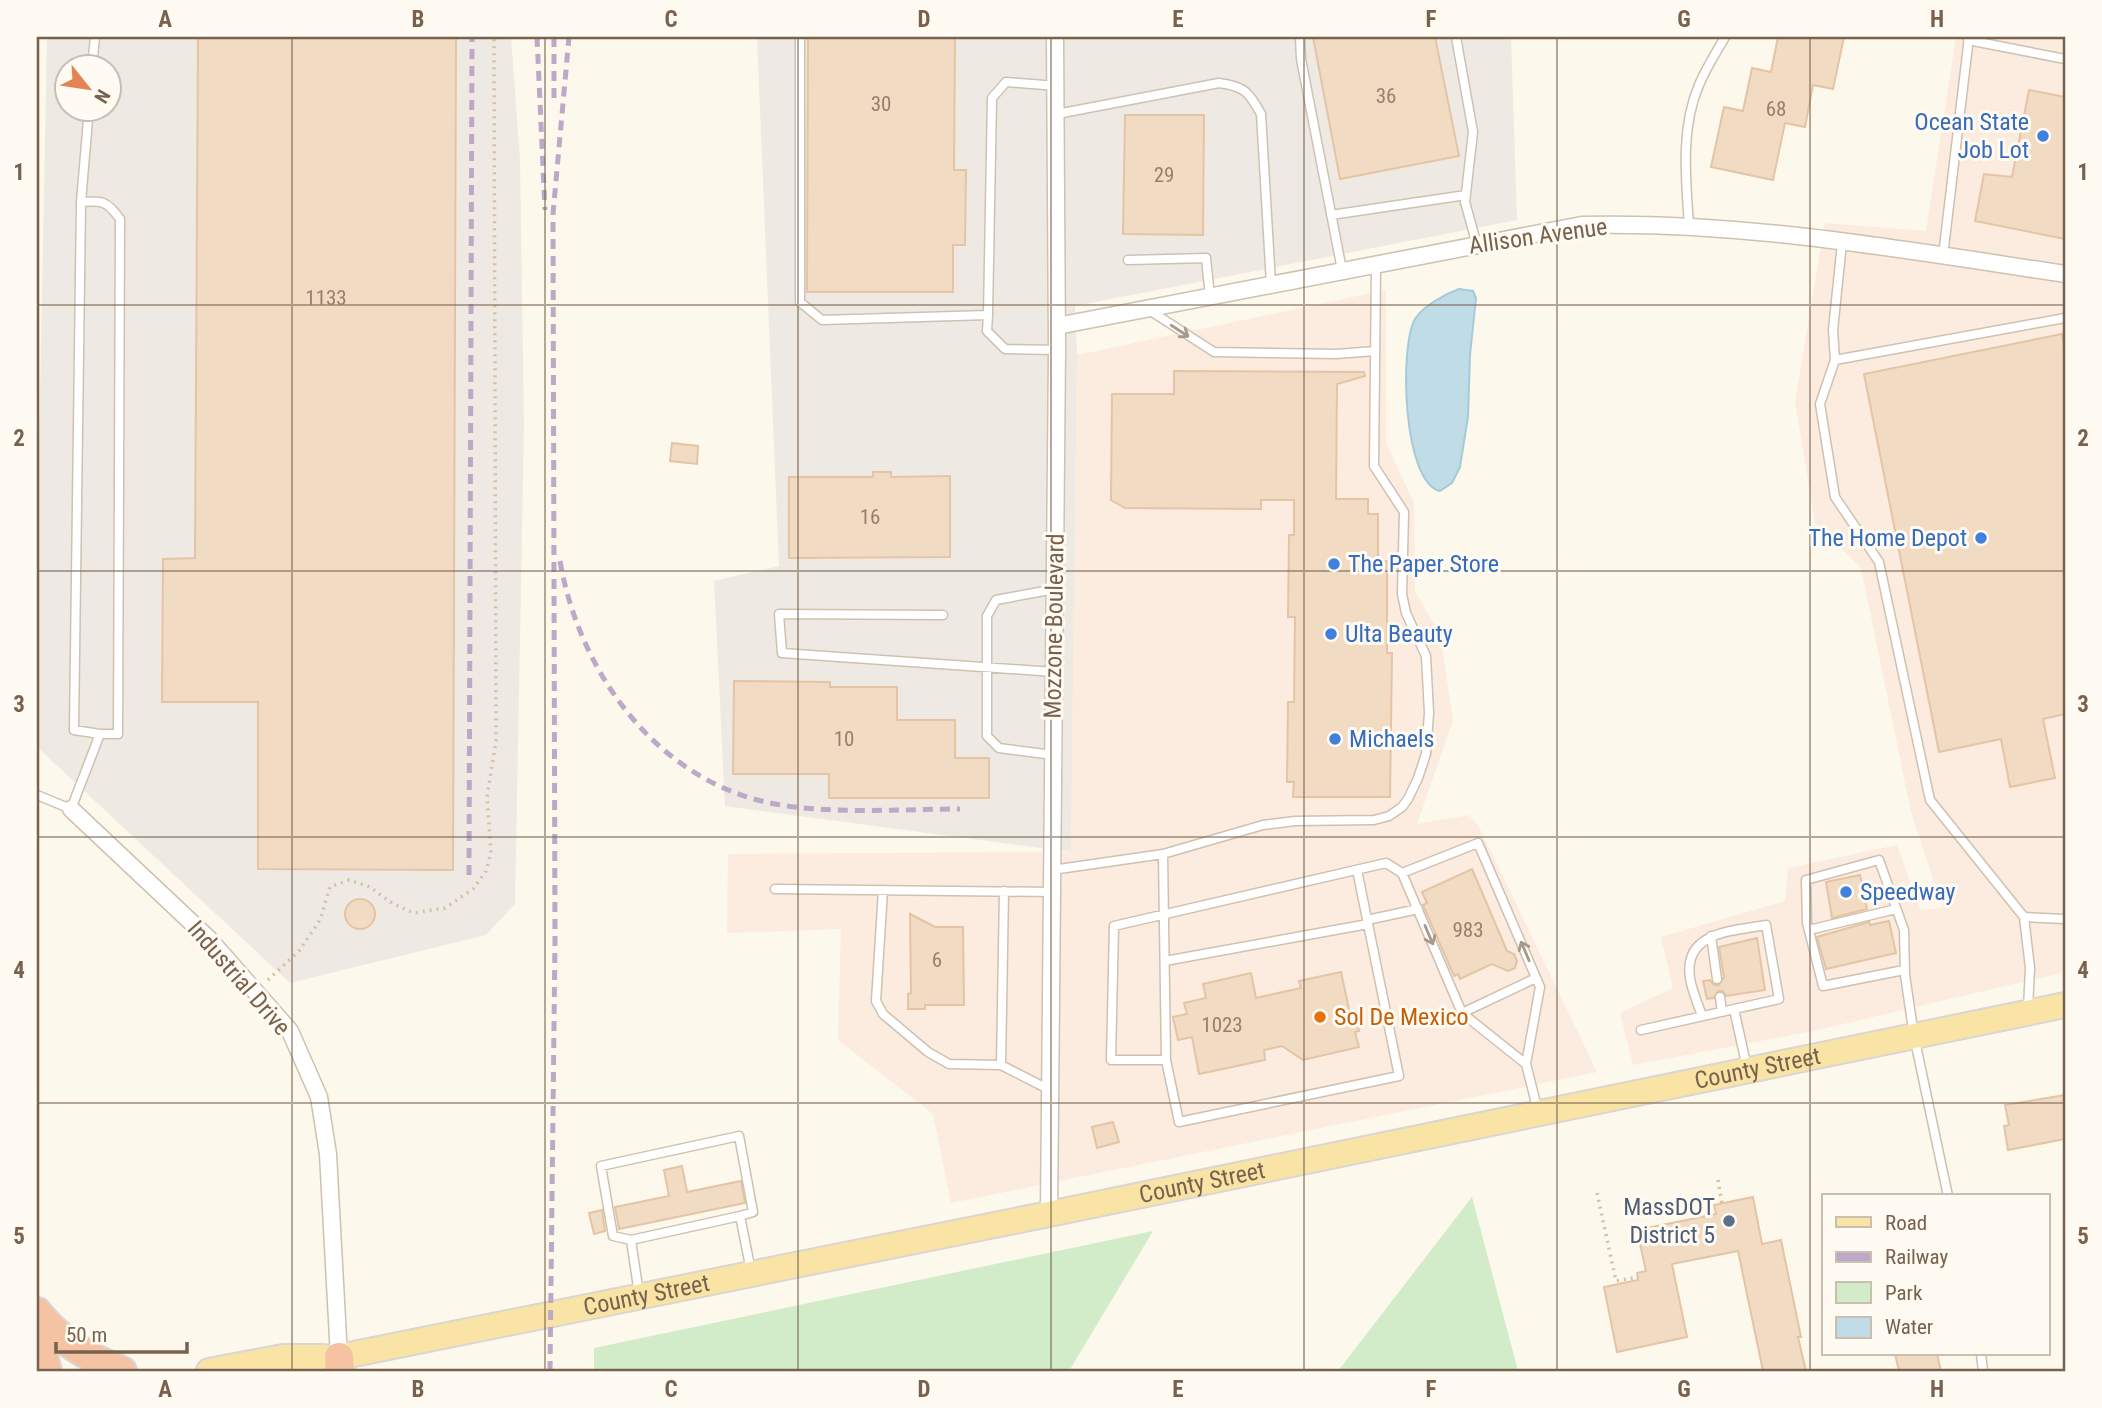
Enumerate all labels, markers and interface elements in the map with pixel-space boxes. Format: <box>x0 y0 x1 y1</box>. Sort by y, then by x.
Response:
text: A <box>158 6 172 33</box>
text: B <box>412 6 424 33</box>
text: C <box>664 6 678 33</box>
text: D <box>918 6 931 33</box>
text: E <box>1172 6 1184 33</box>
text: F <box>1426 6 1437 33</box>
text: G <box>1677 6 1691 33</box>
text: H <box>1930 6 1944 33</box>
north arrow <box>52 52 122 122</box>
house number: 36 <box>1376 84 1396 108</box>
text: N <box>89 85 115 107</box>
house number: 30 <box>871 92 891 116</box>
house number: 68 <box>1766 97 1786 121</box>
place label: Ocean State Job Lot <box>1914 108 2029 164</box>
marker: Ocean State Job Lot <box>2035 128 2051 144</box>
text: 1 <box>13 159 25 186</box>
text: 1 <box>2077 159 2089 186</box>
house number: 29 <box>1154 163 1174 187</box>
street label: Allison Avenue <box>1467 212 1609 260</box>
house number: 1133 <box>305 286 347 310</box>
one-way arrow <box>1170 324 1189 338</box>
text: 2 <box>13 425 25 452</box>
text: 2 <box>2077 425 2089 452</box>
house number: 16 <box>860 505 880 529</box>
place label: The Home Depot <box>1808 524 1967 552</box>
marker: The Home Depot <box>1973 530 1989 546</box>
street label: Mozzone Boulevard <box>1038 533 1070 719</box>
place label: The Paper Store <box>1348 550 1499 578</box>
marker: The Paper Store <box>1326 556 1342 572</box>
place label: Ulta Beauty <box>1345 620 1453 648</box>
marker: Ulta Beauty <box>1323 626 1339 642</box>
text: 3 <box>13 691 25 718</box>
text: 3 <box>2077 691 2089 718</box>
place label: Michaels <box>1349 725 1435 753</box>
house number: 10 <box>834 727 854 751</box>
marker: Michaels <box>1327 731 1343 747</box>
place label: Speedway <box>1860 878 1956 906</box>
marker: Speedway <box>1838 884 1854 900</box>
street label: Industrial Drive <box>182 915 296 1041</box>
house number: 983 <box>1452 918 1484 942</box>
one-way arrow <box>1424 924 1437 946</box>
one-way arrow <box>1517 941 1530 963</box>
house number: 6 <box>932 948 942 972</box>
text: 4 <box>13 957 25 984</box>
text: 4 <box>2077 957 2089 984</box>
place label: Sol De Mexico <box>1334 1003 1469 1031</box>
marker: Sol De Mexico <box>1312 1009 1328 1025</box>
house number: 1023 <box>1201 1013 1243 1037</box>
street label: County Street <box>1692 1042 1823 1095</box>
street label: County Street <box>1137 1156 1268 1209</box>
place label: MassDOT District 5 <box>1623 1193 1715 1249</box>
legend <box>1822 1194 2050 1356</box>
text: Road <box>1885 1211 1927 1235</box>
marker: MassDOT District 5 <box>1721 1213 1737 1229</box>
text: 5 <box>13 1223 25 1250</box>
text: 5 <box>2077 1223 2089 1250</box>
text: Railway <box>1885 1245 1948 1269</box>
street label: County Street <box>581 1269 712 1321</box>
text: Park <box>1885 1281 1923 1305</box>
scale bar <box>56 1310 187 1354</box>
text: Water <box>1885 1315 1933 1339</box>
text: 50 m <box>66 1323 107 1347</box>
text: A <box>158 1376 172 1403</box>
text: B <box>412 1376 424 1403</box>
text: C <box>664 1376 678 1403</box>
text: D <box>918 1376 931 1403</box>
text: E <box>1172 1376 1184 1403</box>
text: F <box>1426 1376 1437 1403</box>
text: G <box>1677 1376 1691 1403</box>
text: H <box>1930 1376 1944 1403</box>

